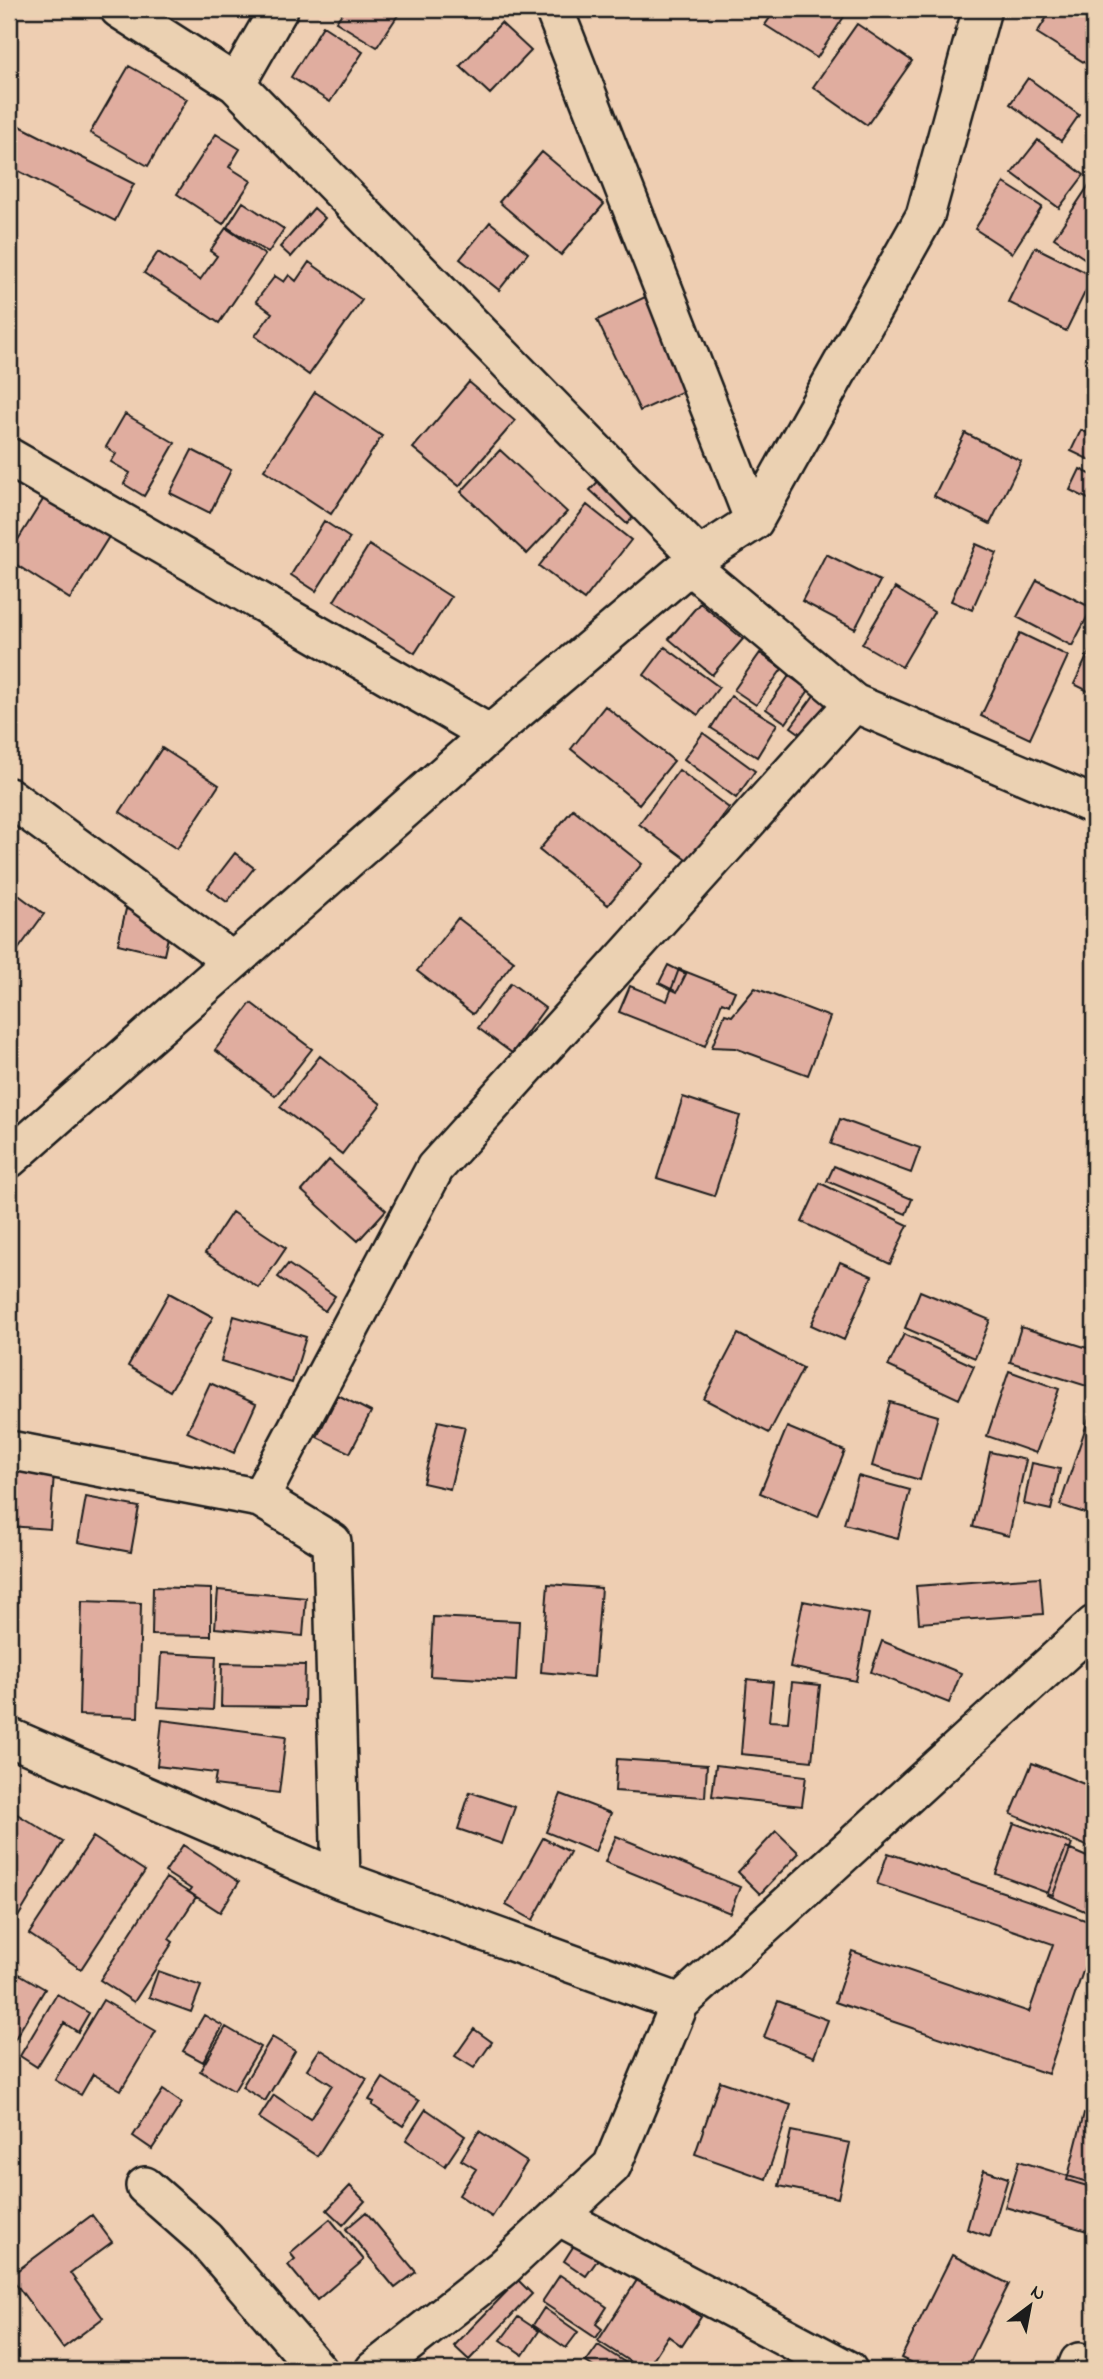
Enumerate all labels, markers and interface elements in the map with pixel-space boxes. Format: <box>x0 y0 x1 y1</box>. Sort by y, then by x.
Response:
north arrow <box>995 2270 1064 2340</box>
text: N <box>1025 2279 1050 2309</box>

